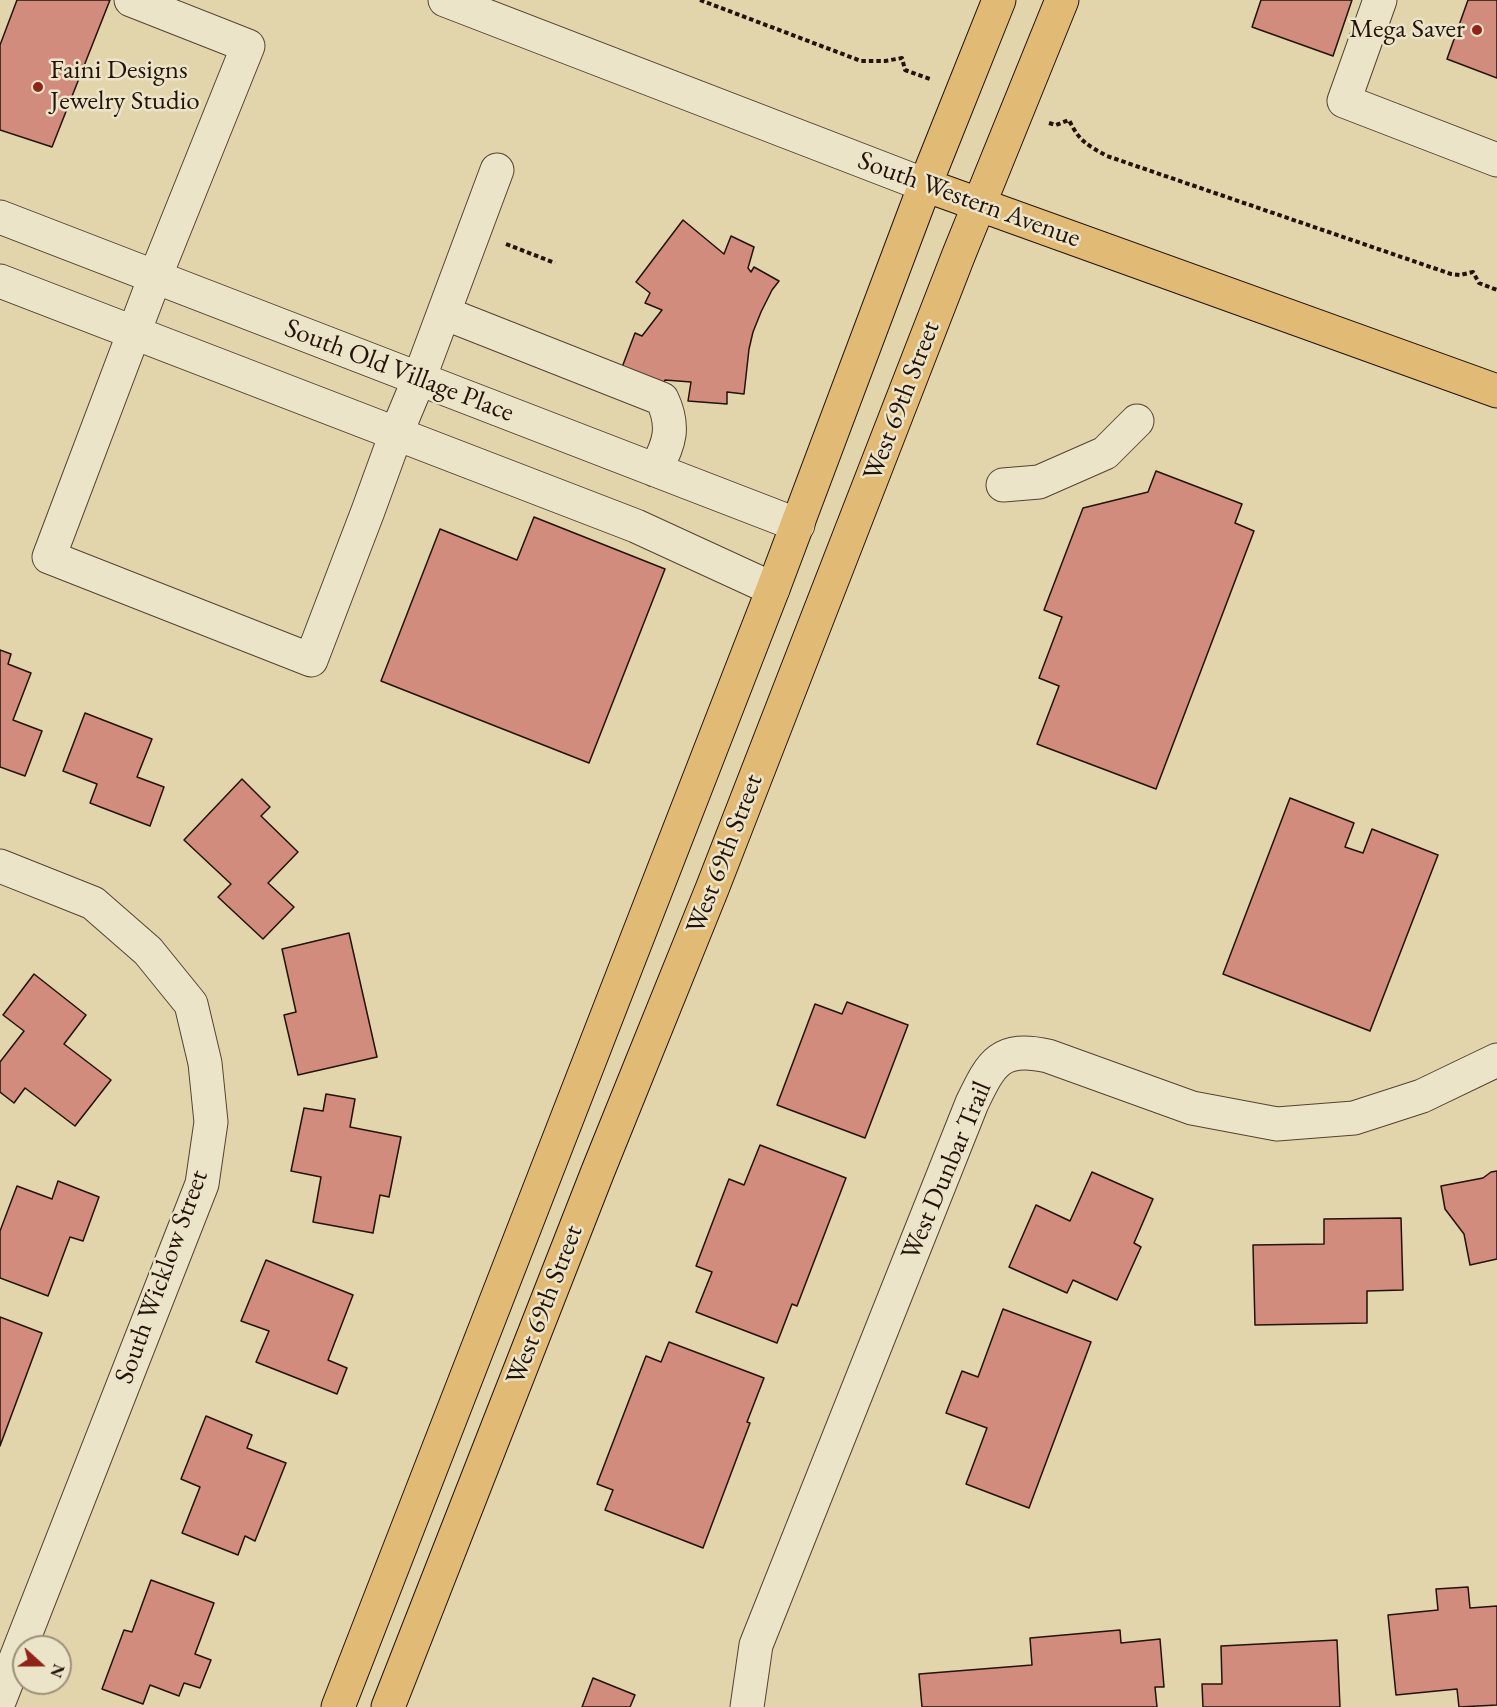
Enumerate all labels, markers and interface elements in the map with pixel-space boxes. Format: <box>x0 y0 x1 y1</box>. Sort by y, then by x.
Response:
place label: Mega Saver <box>1349 14 1465 46</box>
marker: Mega Saver <box>1470 23 1484 37</box>
place label: Faini Designs Jewelry Studio <box>50 55 200 118</box>
marker: Faini Designs Jewelry Studio <box>31 80 45 94</box>
street label: South Western Avenue <box>853 145 1085 255</box>
street label: South Old Village Place <box>280 312 518 430</box>
street label: West 69th Street <box>857 317 947 485</box>
street label: West 69th Street <box>680 770 770 938</box>
street label: West Dunbar Trail <box>895 1077 999 1265</box>
street label: South Wicklow Street <box>108 1166 216 1388</box>
street label: West 69th Street <box>500 1221 590 1389</box>
north arrow <box>12 1635 72 1695</box>
text: N <box>45 1661 70 1681</box>

